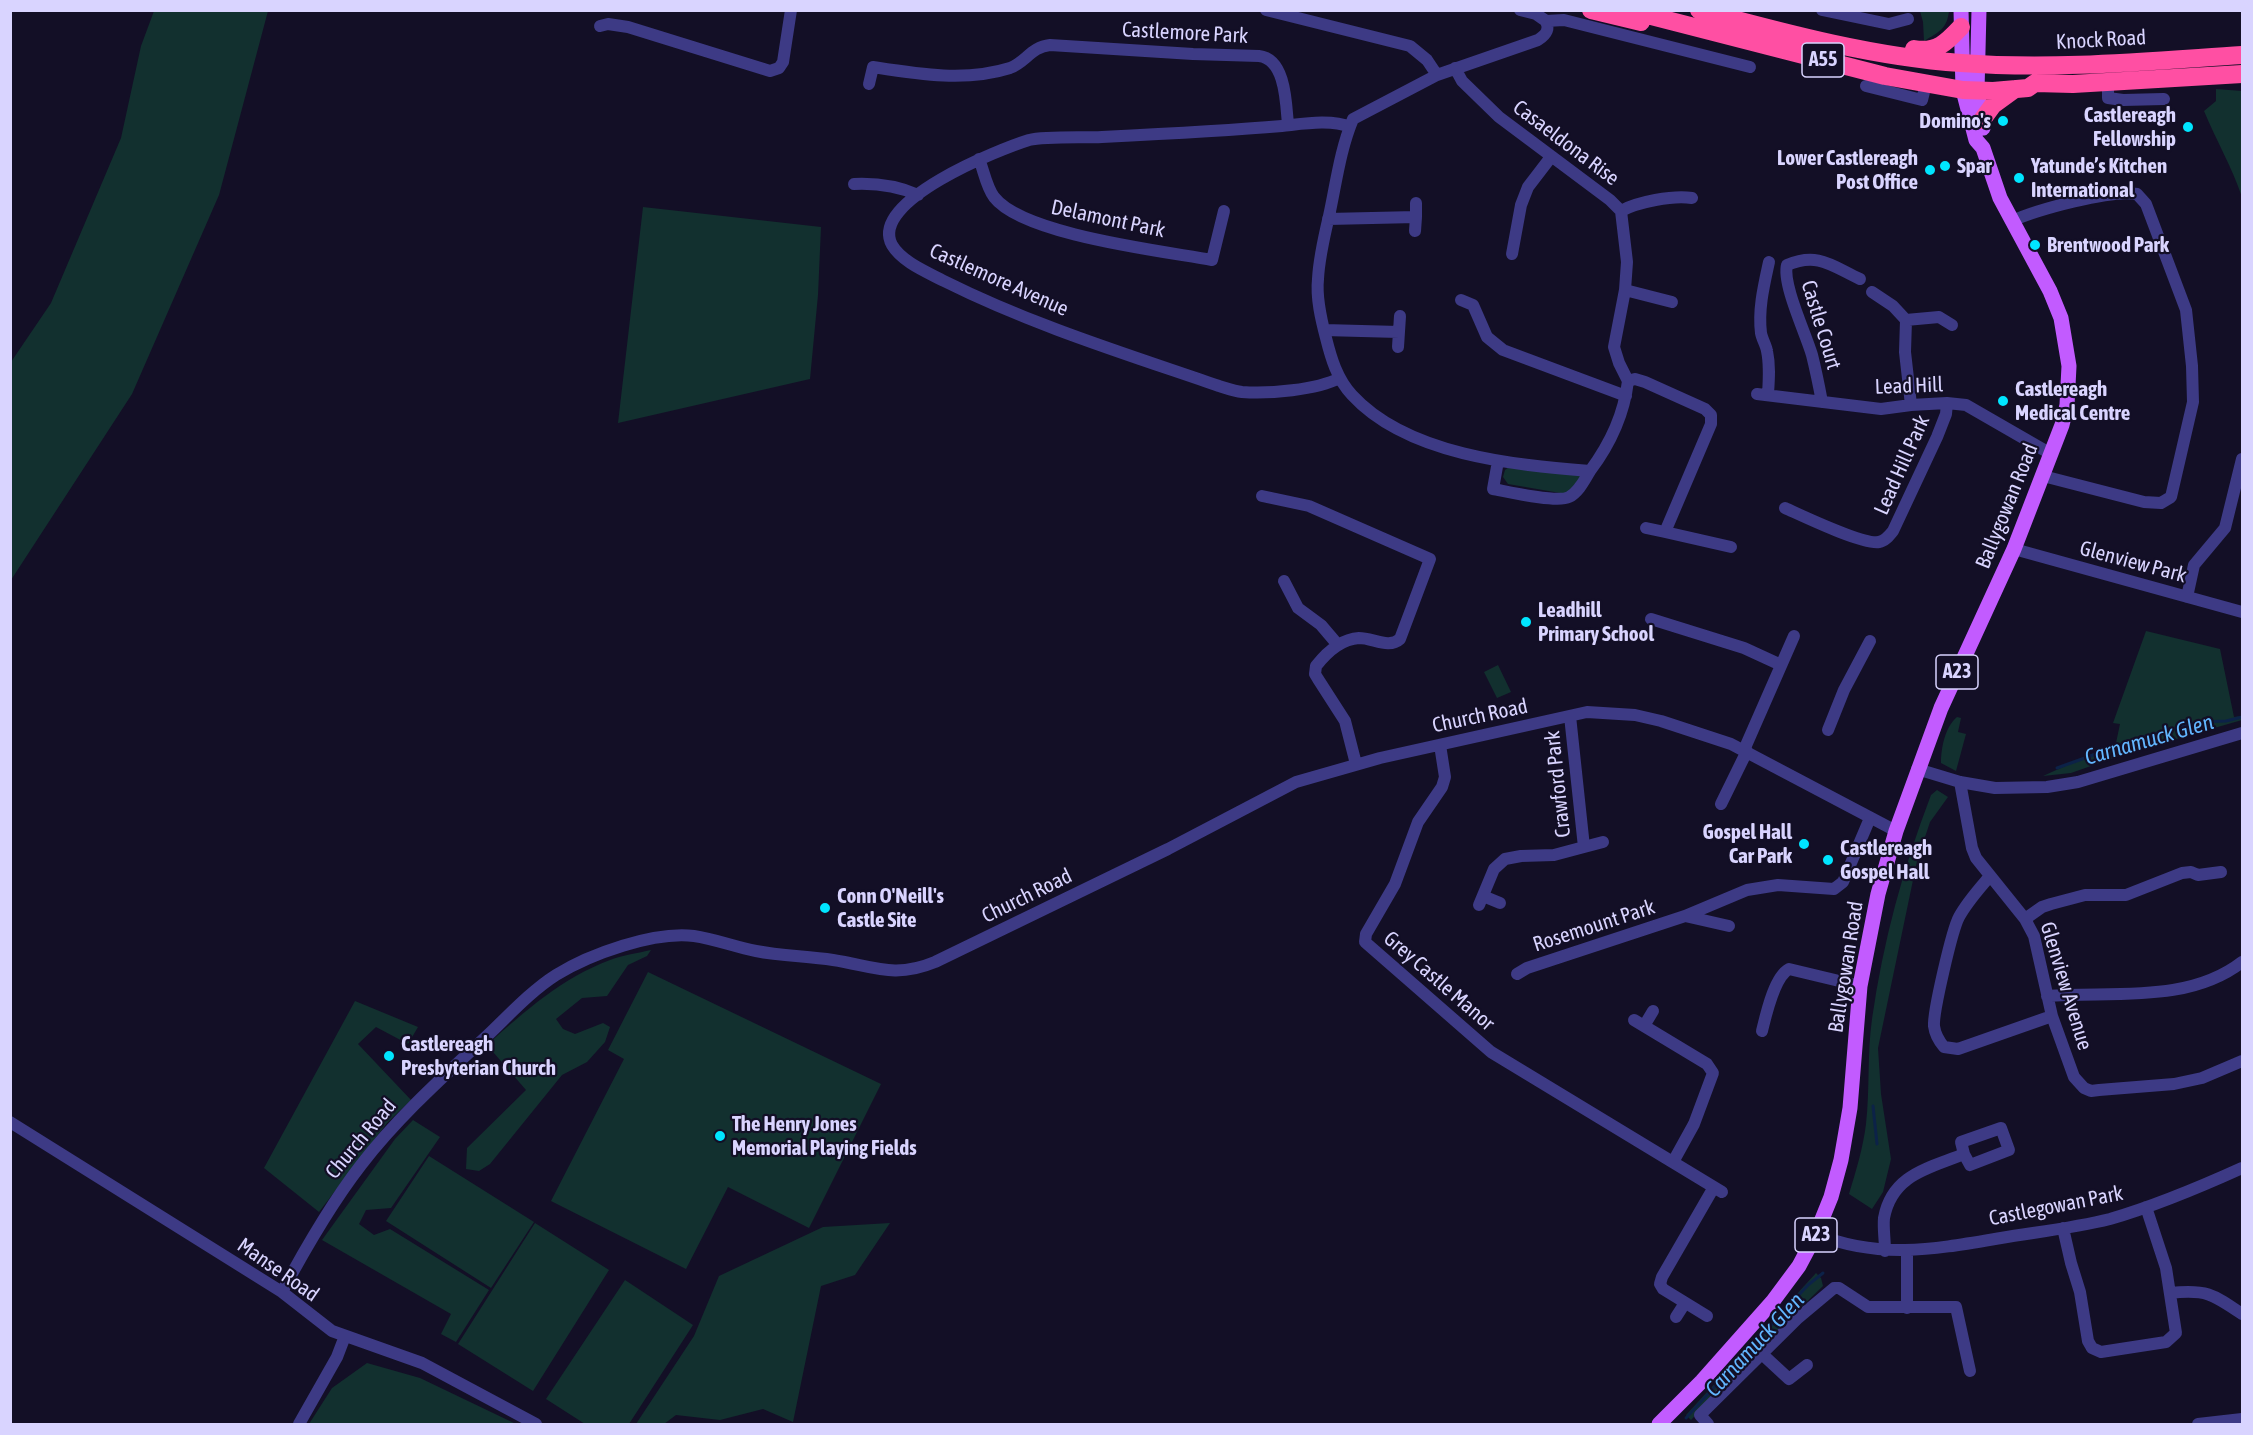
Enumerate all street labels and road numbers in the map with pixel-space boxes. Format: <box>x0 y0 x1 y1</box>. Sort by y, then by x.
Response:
street label: Castlemore Park <box>1121 17 1249 49</box>
street label: Knock Road <box>2055 25 2147 55</box>
road number: A55 <box>1802 43 1844 77</box>
street label: Casaeldona Rise <box>1508 95 1624 191</box>
street label: Delamont Park <box>1049 195 1167 243</box>
street label: Castlemore Avenue <box>926 238 1072 322</box>
street label: Castle Court <box>1796 277 1846 373</box>
street label: Lead Hill <box>1874 372 1944 400</box>
street label: Lead Hill Park <box>1869 411 1935 519</box>
street label: Ballygowan Road <box>1970 440 2044 572</box>
street label: Glenview Park <box>2077 536 2189 588</box>
road number: A23 <box>1936 655 1978 689</box>
street label: Church Road <box>1430 694 1530 738</box>
street label: Crawford Park <box>1540 729 1576 839</box>
street label: Church Road <box>978 863 1076 929</box>
street label: Rosemount Park <box>1530 894 1658 958</box>
street label: Ballygowan Road <box>1823 899 1869 1035</box>
street label: Glenview Avenue <box>2035 919 2097 1053</box>
street label: Grey Castle Manor <box>1378 926 1500 1036</box>
street label: Church Road <box>320 1094 402 1184</box>
street label: Castlegowan Park <box>1987 1181 2125 1231</box>
road number: A23 <box>1795 1218 1837 1252</box>
street label: Manse Road <box>232 1233 324 1307</box>

